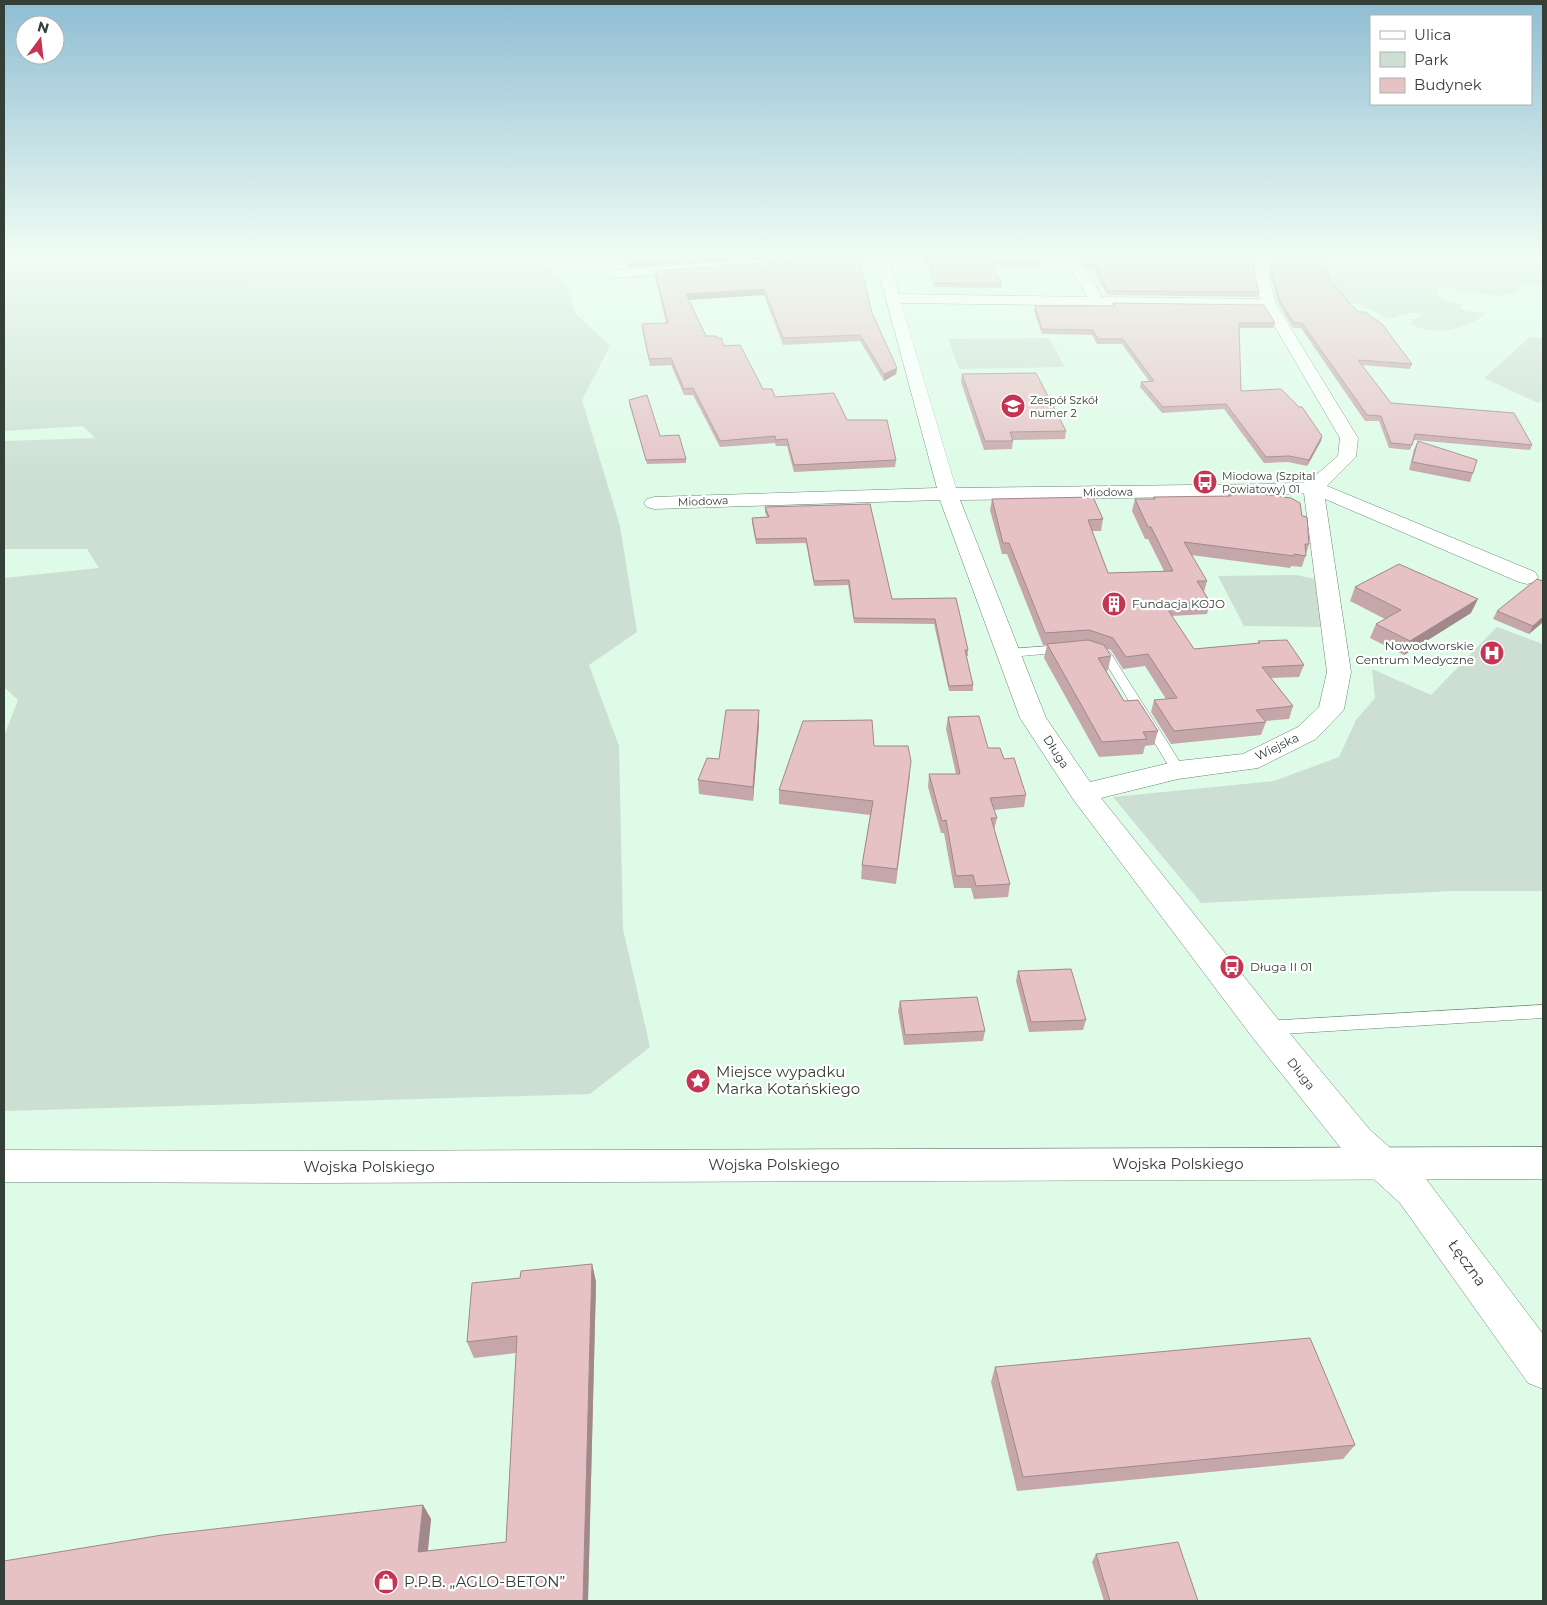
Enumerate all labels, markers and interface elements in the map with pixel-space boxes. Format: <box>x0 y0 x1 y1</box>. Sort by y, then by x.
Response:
north arrow <box>15 15 65 65</box>
legend <box>1370 15 1532 105</box>
text: N <box>36 17 51 38</box>
text: Ulica <box>1414 25 1451 44</box>
text: Park <box>1414 50 1448 69</box>
text: Budynek <box>1414 75 1482 94</box>
school or university icon: Zespół Szkół numer 2 <box>1000 393 1026 419</box>
place label: Zespół Szkół numer 2 <box>1030 393 1099 420</box>
bus stop icon: Miodowa (Szpital Powiatowy) 01 <box>1192 469 1218 495</box>
place label: Miodowa (Szpital Powiatowy) 01 <box>1222 469 1315 496</box>
street label: Miodowa <box>1083 485 1133 499</box>
street label: Miodowa <box>678 493 728 509</box>
building icon: Fundacja KOJO <box>1101 591 1127 617</box>
place label: Fundacja KOJO <box>1132 596 1225 611</box>
place label: Nowodworskie Centrum Medyczne <box>1356 638 1474 667</box>
hospital icon: Nowodworskie Centrum Medyczne <box>1479 640 1505 666</box>
street label: Wiejska <box>1252 730 1301 764</box>
street label: Długa <box>1040 732 1073 771</box>
bus stop icon: Długa II 01 <box>1219 954 1245 980</box>
place label: Długa II 01 <box>1250 959 1312 974</box>
street label: Długa <box>1284 1055 1319 1093</box>
place label: Miejsce wypadku Marka Kotańskiego <box>716 1062 860 1098</box>
place icon: Miejsce wypadku Marka Kotańskiego <box>685 1068 711 1094</box>
street label: Wojska Polskiego <box>1112 1154 1244 1173</box>
street label: Wojska Polskiego <box>708 1155 840 1174</box>
street label: Wojska Polskiego <box>303 1157 435 1176</box>
street label: Łęczna <box>1444 1236 1491 1290</box>
shop icon: P.P.B. „AGLO-BETON” <box>373 1569 399 1595</box>
place label: P.P.B. „AGLO-BETON” <box>404 1572 565 1591</box>

